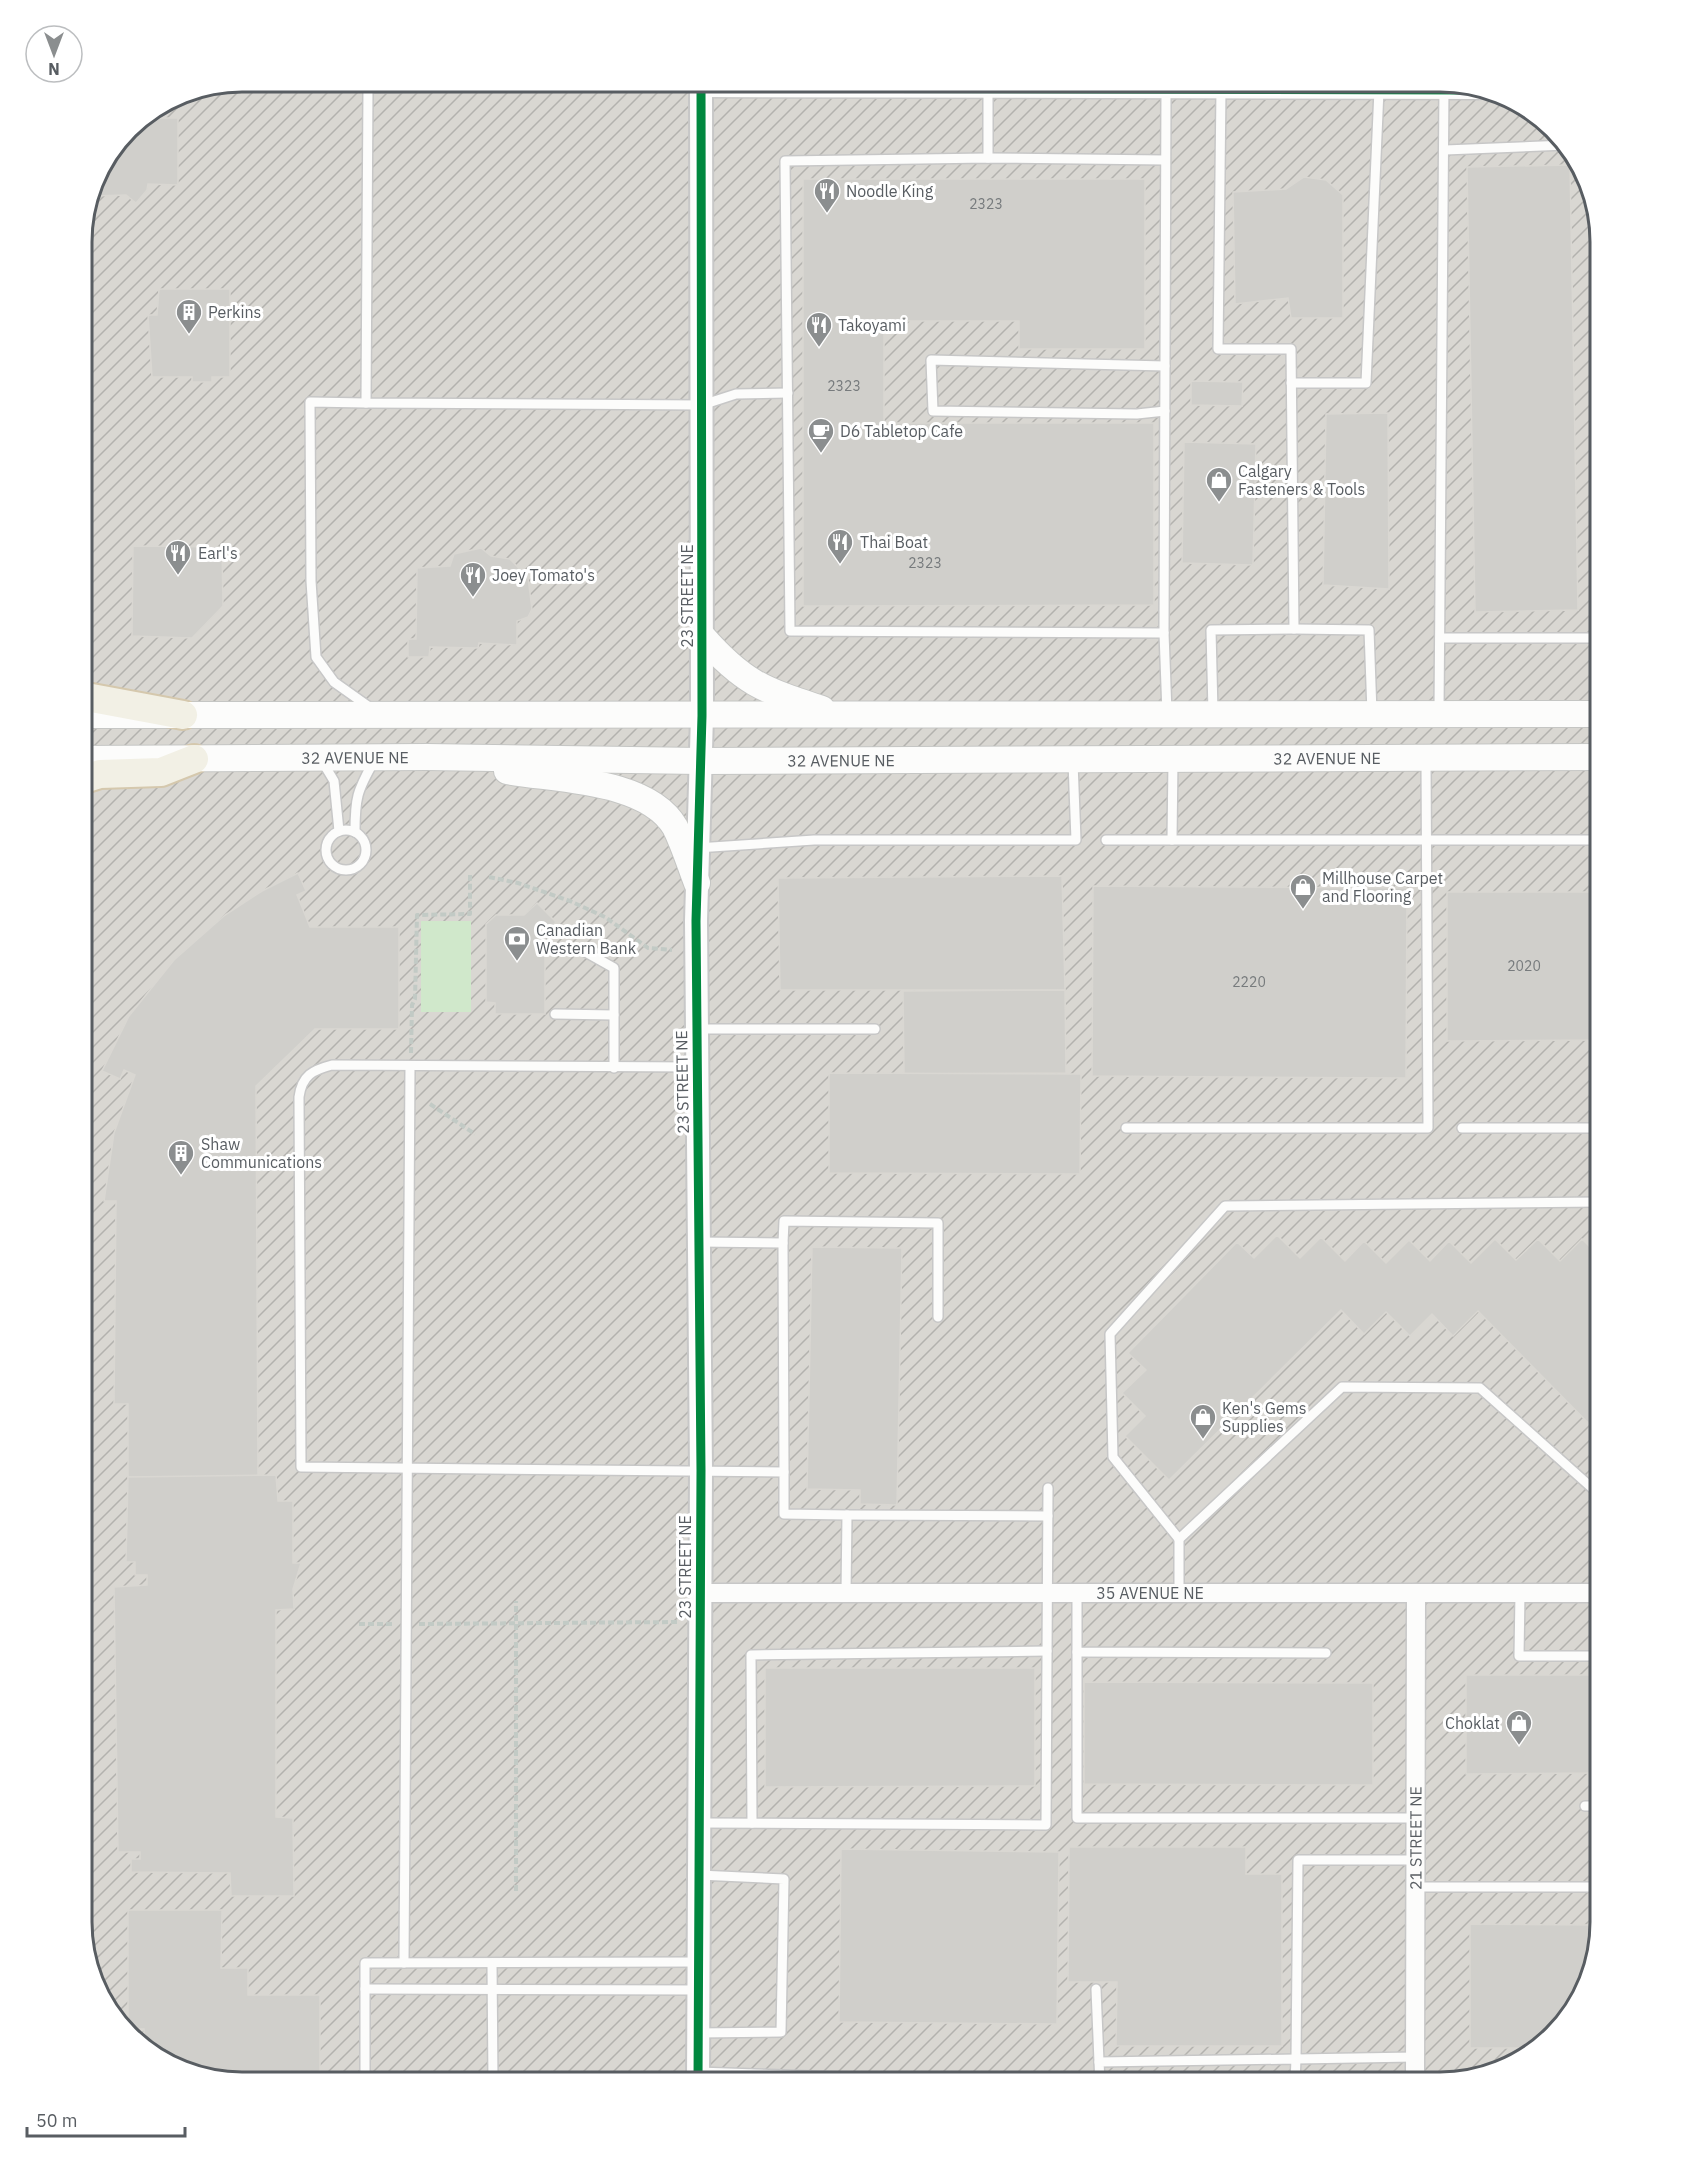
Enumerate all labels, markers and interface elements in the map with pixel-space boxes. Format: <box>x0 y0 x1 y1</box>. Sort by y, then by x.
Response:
north arrow <box>24 24 84 84</box>
text: N <box>48 59 60 79</box>
restaurant icon: Noodle King <box>812 176 842 214</box>
place label: Noodle King <box>846 181 934 201</box>
house number: 2323 <box>969 195 1003 213</box>
building icon: Perkins <box>174 297 204 335</box>
place label: Perkins <box>208 302 261 322</box>
restaurant icon: Takoyami <box>804 310 834 348</box>
place label: Takoyami <box>838 315 906 335</box>
house number: 2323 <box>827 377 861 395</box>
cafe icon: D6 Tabletop Cafe <box>806 416 836 454</box>
place label: D6 Tabletop Cafe <box>840 421 963 441</box>
place label: Calgary Fasteners & Tools <box>1238 461 1365 499</box>
shop icon: Calgary Fasteners & Tools <box>1204 465 1234 503</box>
restaurant icon: Thai Boat <box>825 527 855 565</box>
place label: Thai Boat <box>860 532 928 552</box>
restaurant icon: Earl's <box>163 538 193 576</box>
place label: Earl's <box>198 543 238 563</box>
street label: 23 STREET NE <box>677 544 697 648</box>
house number: 2323 <box>908 554 942 572</box>
restaurant icon: Joey Tomato's <box>458 560 488 598</box>
place label: Joey Tomato's <box>492 565 595 585</box>
street label: 32 AVENUE NE <box>301 747 409 768</box>
street label: 32 AVENUE NE <box>1273 748 1381 768</box>
street label: 32 AVENUE NE <box>787 750 895 771</box>
place label: Millhouse Carpet and Flooring <box>1322 868 1443 906</box>
shop icon: Millhouse Carpet and Flooring <box>1288 872 1318 910</box>
place label: Canadian Western Bank <box>536 920 637 958</box>
bank icon: Canadian Western Bank <box>502 924 532 962</box>
house number: 2020 <box>1507 957 1541 975</box>
house number: 2220 <box>1232 973 1266 991</box>
street label: 23 STREET NE <box>671 1030 693 1134</box>
place label: Shaw Communications <box>201 1134 322 1172</box>
building icon: Shaw Communications <box>166 1138 196 1176</box>
place label: Ken's Gems Supplies <box>1222 1398 1306 1436</box>
shop icon: Ken's Gems Supplies <box>1188 1402 1218 1440</box>
street label: 23 STREET NE <box>675 1515 695 1619</box>
street label: 35 AVENUE NE <box>1096 1583 1204 1603</box>
shop icon: Choklat <box>1504 1708 1534 1746</box>
place label: Choklat <box>1445 1713 1500 1733</box>
street label: 21 STREET NE <box>1405 1786 1426 1890</box>
scale bar <box>27 2100 184 2138</box>
text: 50 m <box>36 2109 78 2132</box>

